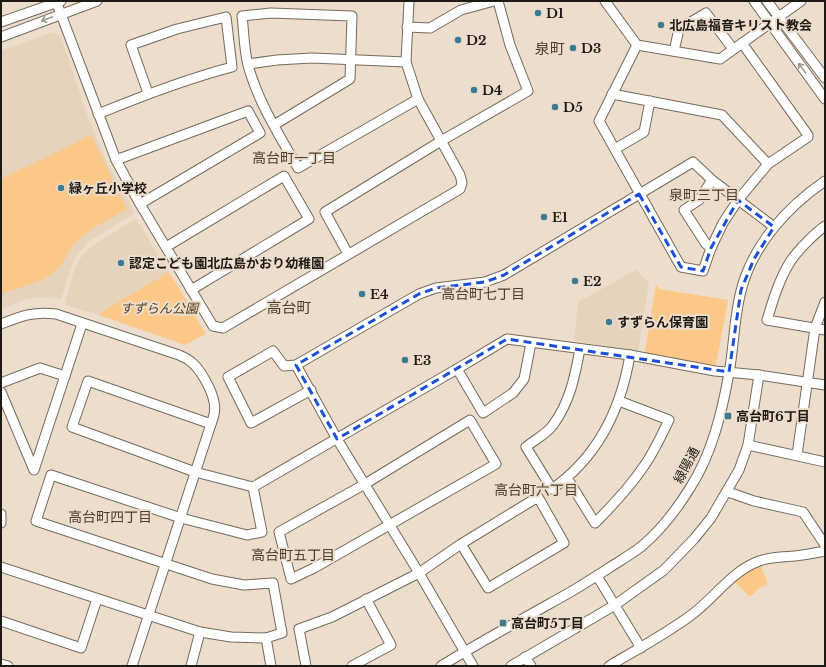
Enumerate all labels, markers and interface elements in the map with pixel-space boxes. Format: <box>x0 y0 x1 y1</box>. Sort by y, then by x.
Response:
place label: D1 <box>546 5 564 22</box>
marker: D1 <box>533 8 543 18</box>
one-way arrow <box>41 16 53 23</box>
place label: 北広島福音キリスト教会 <box>669 17 812 34</box>
marker: 北広島福音キリスト教会 <box>656 20 666 30</box>
place label: D2 <box>466 32 486 49</box>
marker: D2 <box>453 35 463 45</box>
district label: 泉町 <box>535 39 565 58</box>
place label: D3 <box>581 40 601 57</box>
marker: D3 <box>568 43 578 53</box>
one-way arrow <box>798 62 806 73</box>
place label: D4 <box>482 82 503 99</box>
marker: D4 <box>469 85 479 95</box>
place label: D5 <box>563 99 583 116</box>
marker: D5 <box>550 102 560 112</box>
district label: 高台町一丁目 <box>252 149 336 167</box>
place label: 緑ヶ丘小学校 <box>68 180 147 197</box>
marker: 緑ヶ丘小学校 <box>56 183 66 193</box>
district label: 泉町三丁目 <box>669 186 739 204</box>
place label: E1 <box>552 209 568 226</box>
marker: E1 <box>539 212 549 222</box>
place label: 認定こども園北広島かおり幼稚園 <box>129 255 324 272</box>
marker: 認定こども園北広島かおり幼稚園 <box>116 258 126 268</box>
place label: E2 <box>583 273 601 290</box>
marker: E2 <box>570 276 580 286</box>
district label: 高台町七丁目 <box>441 285 525 303</box>
place label: E4 <box>370 286 389 303</box>
marker: E4 <box>357 289 367 299</box>
district label: 高台町 <box>266 298 312 317</box>
park label: すずらん公園 <box>120 300 200 317</box>
place label: すずらん保育園 <box>617 314 708 331</box>
marker: すずらん保育園 <box>604 317 614 327</box>
place label: E3 <box>413 352 431 369</box>
marker: E3 <box>400 355 410 365</box>
place label: 高台町6丁目 <box>736 408 810 425</box>
marker: 高台町6丁目 <box>723 411 733 421</box>
street label: 緑陽通 <box>670 444 703 486</box>
district label: 高台町六丁目 <box>494 481 578 499</box>
district label: 高台町四丁目 <box>68 508 152 526</box>
district label: 高台町五丁目 <box>251 546 335 564</box>
place label: 高台町5丁目 <box>511 615 584 632</box>
marker: 高台町5丁目 <box>498 618 508 628</box>

